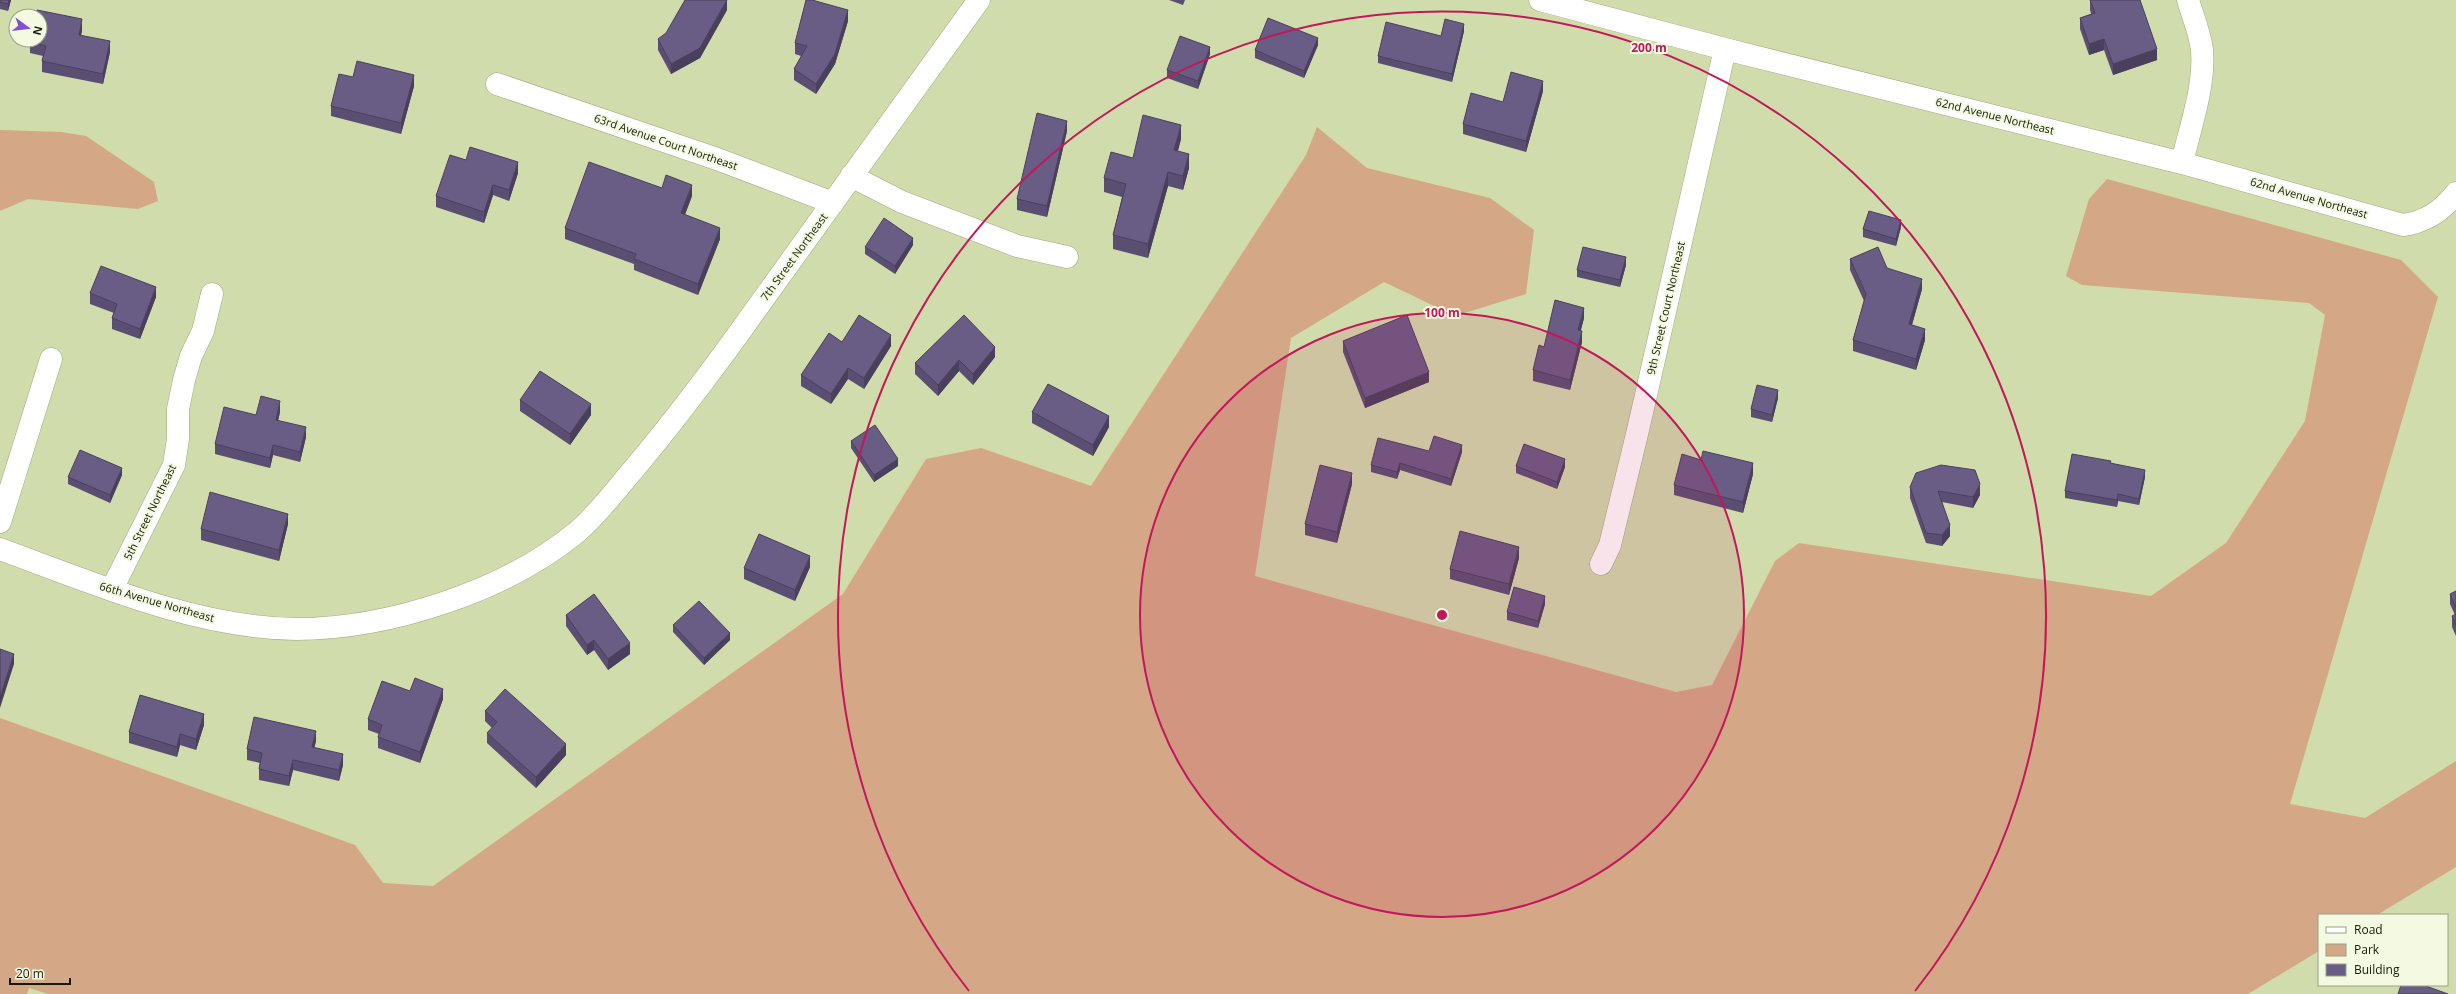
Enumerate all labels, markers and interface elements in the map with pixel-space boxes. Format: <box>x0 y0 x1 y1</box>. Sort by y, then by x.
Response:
north arrow <box>8 8 48 48</box>
text: N <box>30 24 47 37</box>
text: 200 m <box>1631 39 1667 56</box>
street label: 62nd Avenue Northeast <box>1934 94 2056 138</box>
street label: 63rd Avenue Court Northeast <box>592 110 740 173</box>
street label: 62nd Avenue Northeast <box>2249 174 2370 222</box>
street label: 7th Street Northeast <box>757 210 831 304</box>
street label: 9th Street Court Northeast <box>1643 240 1688 376</box>
text: 100 m <box>1424 304 1460 321</box>
street label: 5th Street Northeast <box>120 461 179 562</box>
street label: 66th Avenue Northeast <box>98 578 216 625</box>
centre of rings <box>1435 608 1449 622</box>
legend <box>2318 914 2448 986</box>
text: Road <box>2354 921 2383 938</box>
text: Park <box>2354 941 2380 958</box>
scale bar <box>10 960 70 986</box>
text: Building <box>2354 961 2400 978</box>
text: 20 m <box>16 965 44 982</box>

